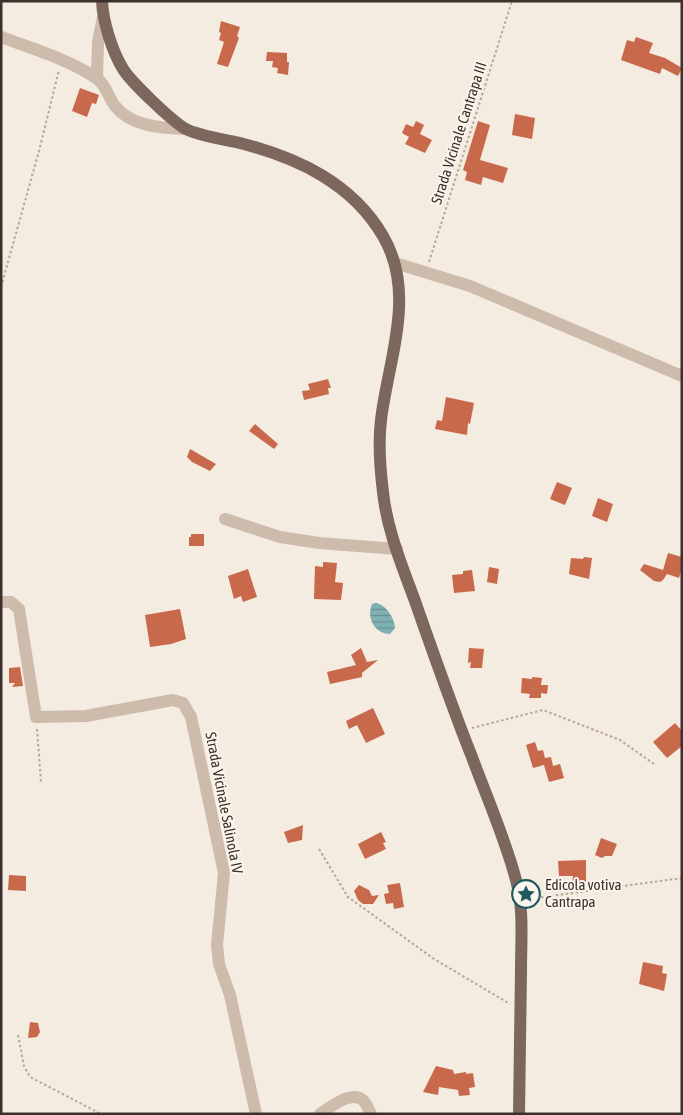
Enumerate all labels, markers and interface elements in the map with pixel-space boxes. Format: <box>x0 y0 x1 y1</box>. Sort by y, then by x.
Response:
street label: Strada Vicinale Cantrapa III <box>427 60 490 206</box>
street label: Strada Vicinale Salinola IV <box>202 731 247 876</box>
place label: Edicola votiva Cantrapa <box>545 876 621 910</box>
place icon: Edicola votiva Cantrapa <box>511 879 541 909</box>

